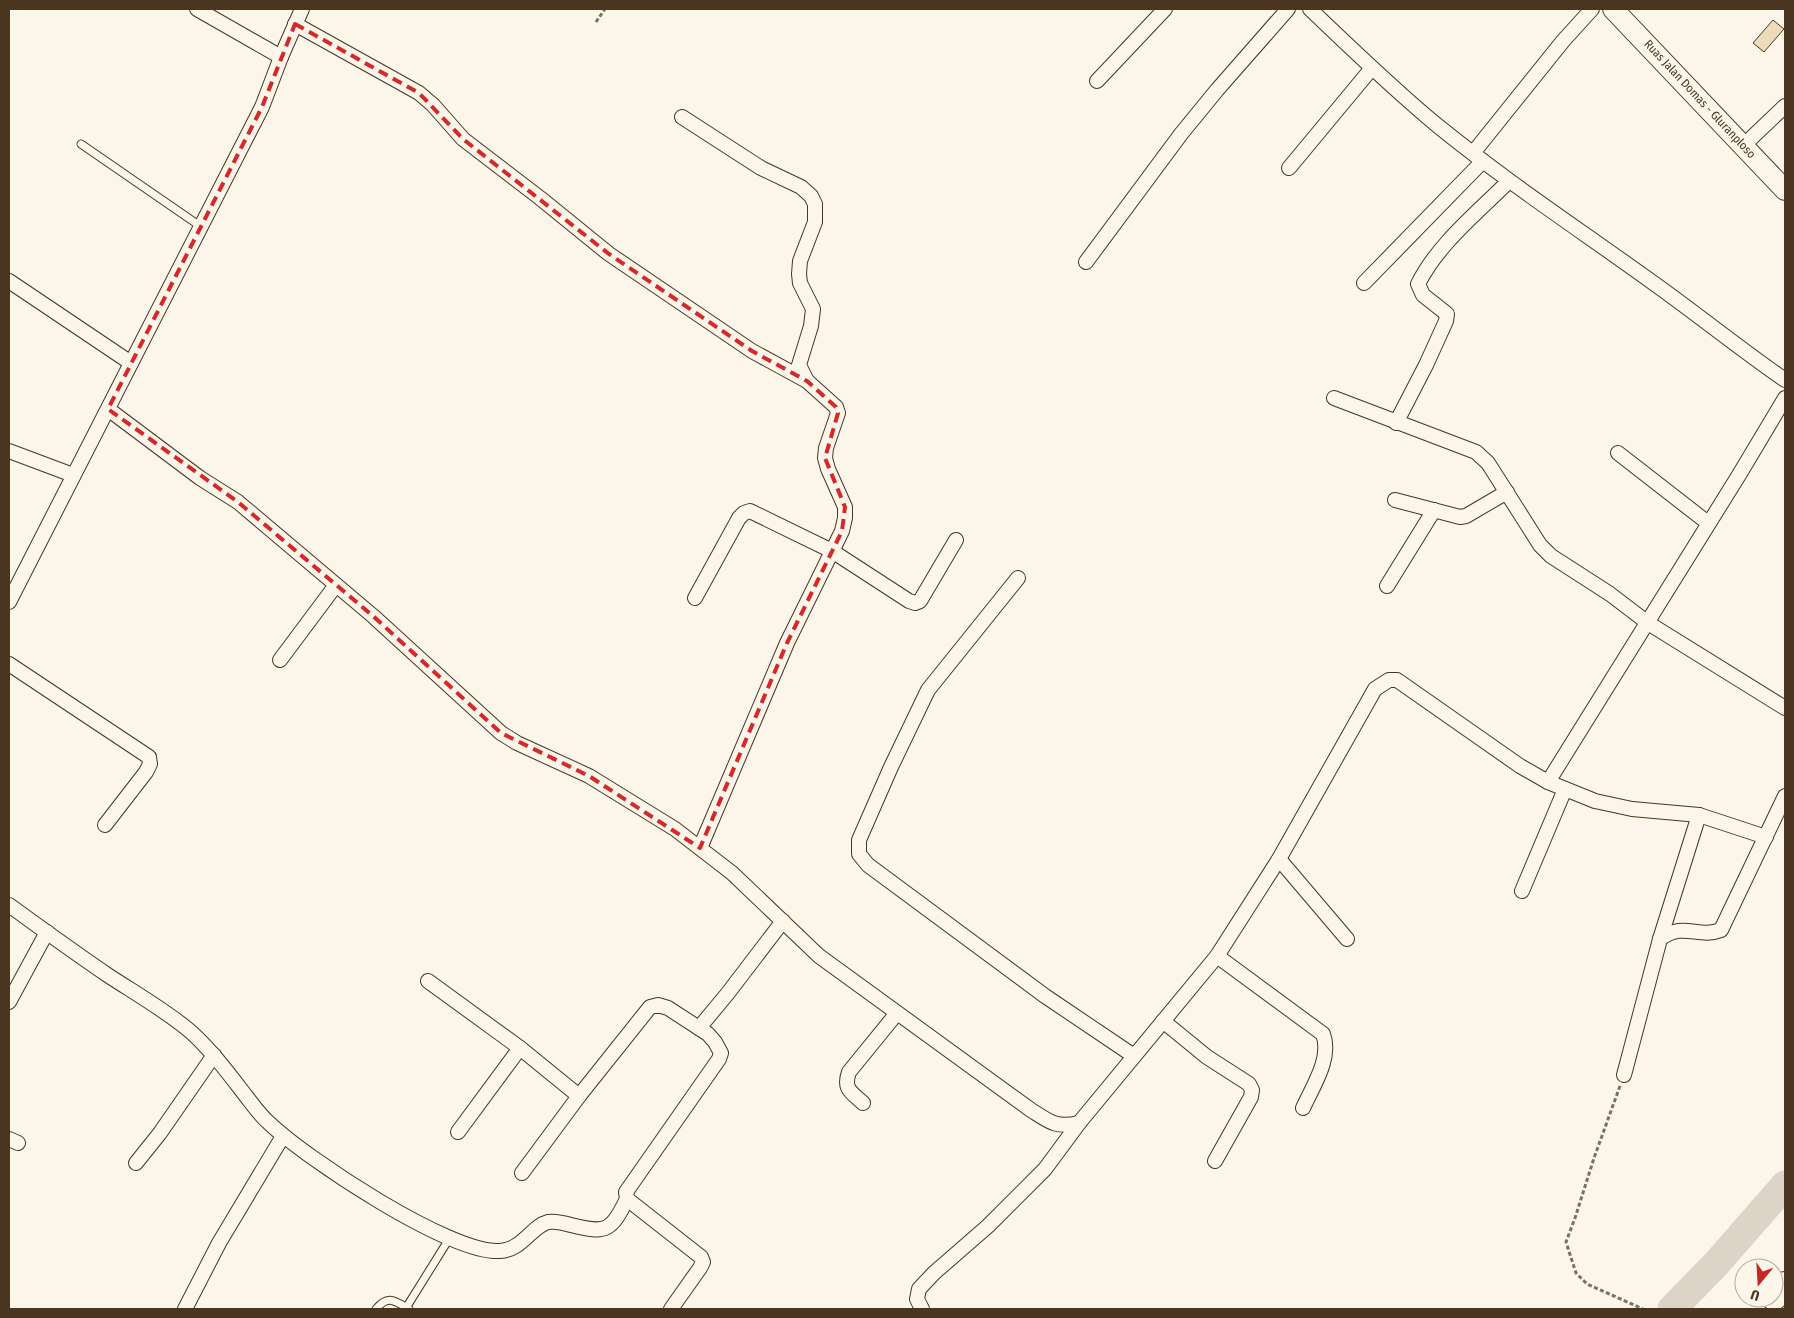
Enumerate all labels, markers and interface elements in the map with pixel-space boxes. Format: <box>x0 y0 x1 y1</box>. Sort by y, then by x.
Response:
street label: Ruas Jalan Domas - Gluranploso <box>1641 37 1759 161</box>
north arrow <box>1734 1258 1784 1308</box>
text: U <box>1749 1286 1762 1304</box>

